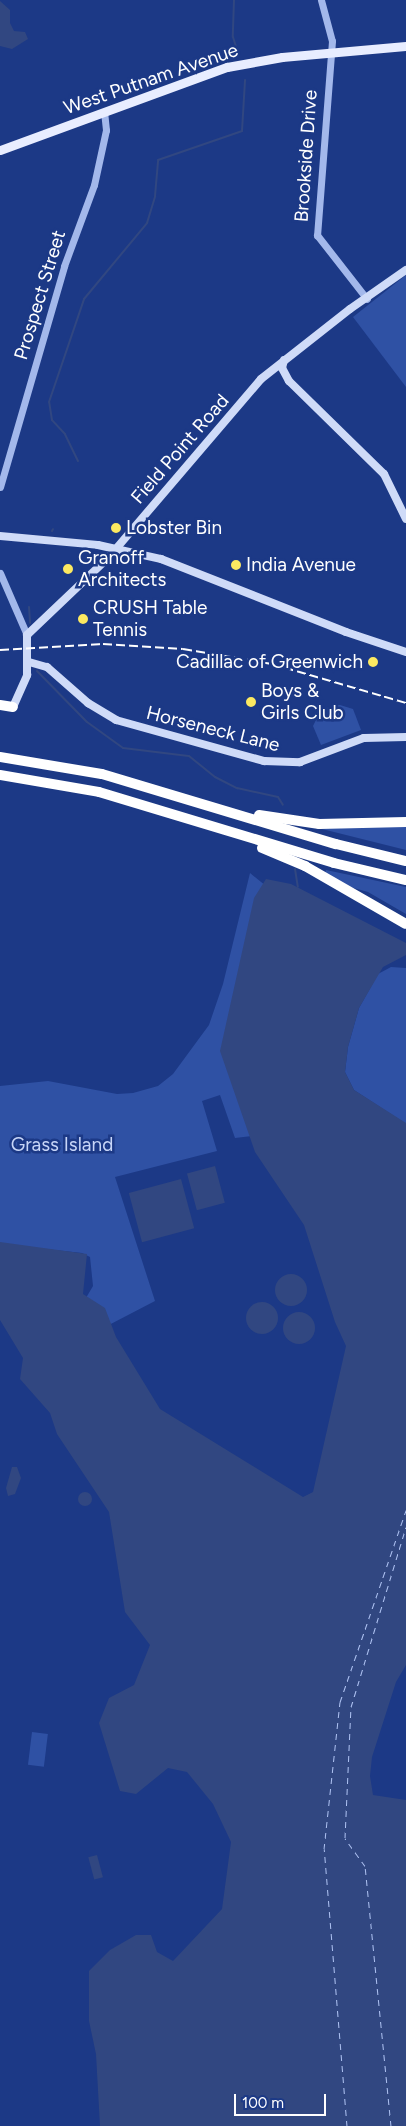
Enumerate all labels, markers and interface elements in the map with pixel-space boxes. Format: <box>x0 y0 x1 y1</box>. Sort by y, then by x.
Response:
street label: West Putnam Avenue <box>61 38 241 120</box>
street label: Brookside Drive <box>290 89 322 223</box>
street label: Prospect Street <box>9 228 71 362</box>
street label: Field Point Road <box>126 390 234 508</box>
place label: Lobster Bin <box>126 517 222 539</box>
marker: Lobster Bin <box>110 522 122 534</box>
place label: Granoff Architects <box>78 547 166 591</box>
place label: India Avenue <box>246 554 356 576</box>
marker: India Avenue <box>230 559 242 571</box>
marker: Granoff Architects <box>62 563 74 575</box>
place label: CRUSH Table Tennis <box>93 597 207 641</box>
marker: CRUSH Table Tennis <box>77 613 89 625</box>
place label: Cadillac of Greenwich <box>176 651 363 673</box>
marker: Cadillac of Greenwich <box>367 656 379 668</box>
place label: Boys & Girls Club <box>261 680 344 724</box>
marker: Boys & Girls Club <box>245 696 257 708</box>
street label: Horseneck Lane <box>144 701 282 757</box>
park label: Grass Island <box>11 1134 113 1156</box>
scale bar <box>236 2084 328 2116</box>
text: 100 m <box>242 2094 284 2112</box>

